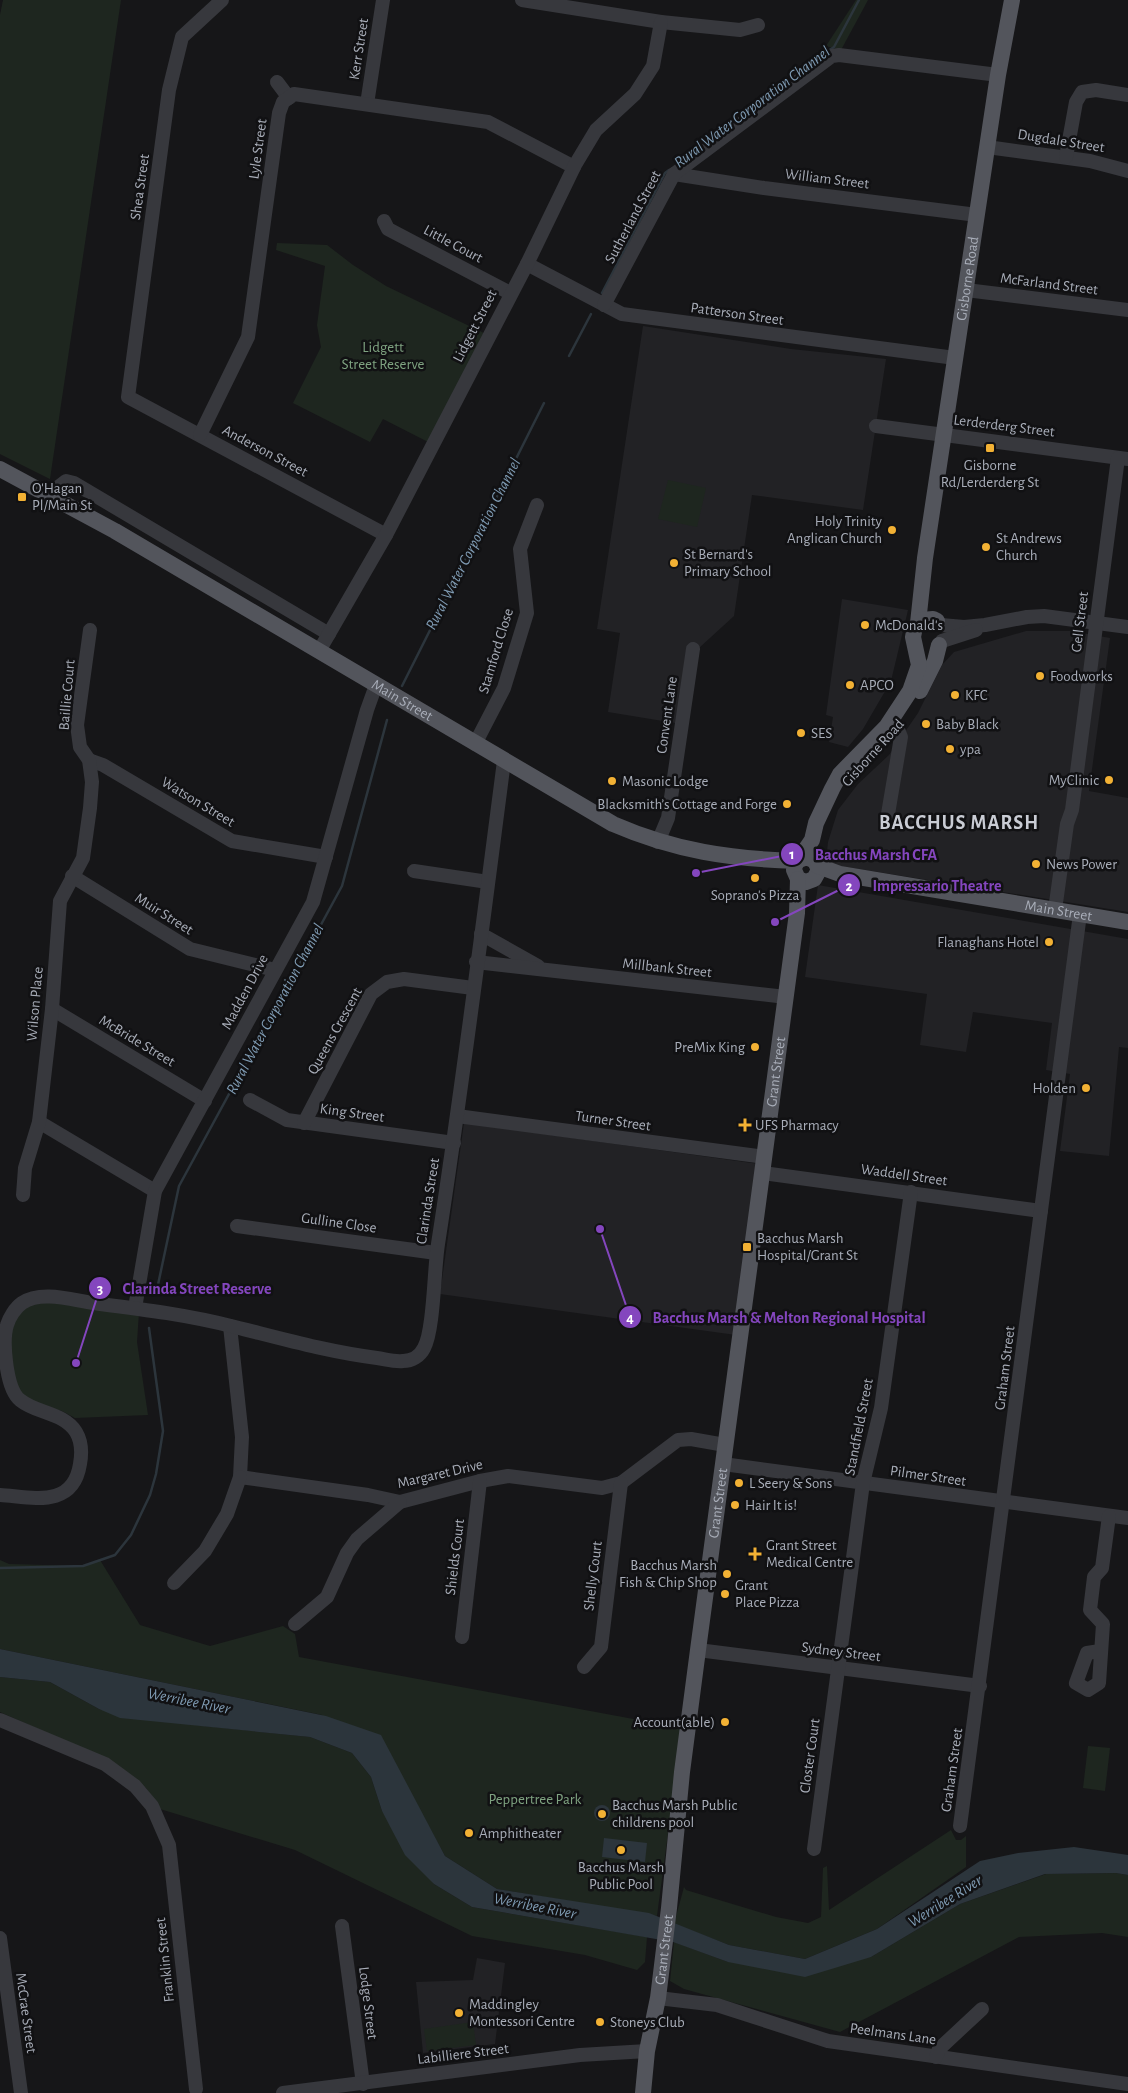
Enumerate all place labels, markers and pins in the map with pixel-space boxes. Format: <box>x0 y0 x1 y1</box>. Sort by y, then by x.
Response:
marker: Gisborne Rd/Lerderderg St <box>984 442 996 454</box>
place label: Gisborne Rd/Lerderderg St <box>941 458 1039 490</box>
place label: O'Hagan Pl/Main St <box>32 481 92 513</box>
marker: O'Hagan Pl/Main St <box>16 491 28 503</box>
place label: Holy Trinity Anglican Church <box>787 514 883 546</box>
marker: Holy Trinity Anglican Church <box>886 524 898 536</box>
place label: St Andrews Church <box>996 531 1062 563</box>
marker: St Andrews Church <box>980 541 992 553</box>
place label: St Bernard's Primary School <box>684 547 772 579</box>
marker: St Bernard's Primary School <box>668 557 680 569</box>
place label: McDonald's <box>875 618 943 633</box>
marker: McDonald's <box>859 619 871 631</box>
place label: Foodworks <box>1050 669 1113 684</box>
marker: Foodworks <box>1034 670 1046 682</box>
place label: APCO <box>860 678 894 693</box>
marker: APCO <box>844 679 856 691</box>
place label: KFC <box>965 688 988 703</box>
marker: KFC <box>949 689 961 701</box>
place label: Baby Black <box>936 717 999 732</box>
marker: Baby Black <box>920 718 932 730</box>
place label: SES <box>811 726 832 741</box>
marker: SES <box>795 727 807 739</box>
place label: ypa <box>959 742 981 757</box>
marker: ypa <box>944 743 956 755</box>
place label: MyClinic <box>1049 773 1099 788</box>
place label: Masonic Lodge <box>622 774 708 789</box>
marker: MyClinic <box>1103 774 1115 786</box>
marker: Masonic Lodge <box>606 775 618 787</box>
place label: Blacksmith’s Cottage and Forge <box>597 797 777 812</box>
marker: Blacksmith’s Cottage and Forge <box>781 798 793 810</box>
callout: Bacchus Marsh CFA <box>780 839 947 870</box>
place label: News Power <box>1046 857 1117 872</box>
marker: News Power <box>1030 858 1042 870</box>
callout: Impressario Theatre <box>837 870 1011 901</box>
marker: Soprano's Pizza <box>749 872 761 884</box>
place label: Soprano's Pizza <box>711 888 799 903</box>
place label: Flanaghans Hotel <box>937 935 1039 950</box>
marker: Flanaghans Hotel <box>1043 936 1055 948</box>
place label: PreMix King <box>674 1040 746 1055</box>
marker: PreMix King <box>749 1041 761 1053</box>
place label: Holden <box>1033 1081 1076 1096</box>
marker: Holden <box>1080 1082 1092 1094</box>
place label: UFS Pharmacy <box>755 1118 839 1133</box>
marker: UFS Pharmacy <box>739 1119 751 1131</box>
place label: Bacchus Marsh Hospital/Grant St <box>757 1231 858 1263</box>
marker: Bacchus Marsh Hospital/Grant St <box>741 1241 753 1253</box>
callout: Clarinda Street Reserve <box>88 1273 282 1304</box>
callout: Bacchus Marsh & Melton Regional Hospital <box>617 1302 936 1333</box>
place label: L Seery & Sons <box>749 1476 832 1491</box>
marker: L Seery & Sons <box>733 1477 745 1489</box>
place label: Hair It is! <box>745 1498 797 1513</box>
marker: Hair It is! <box>729 1499 741 1511</box>
place label: Grant Street Medical Centre <box>766 1538 853 1570</box>
marker: Grant Street Medical Centre <box>748 1547 762 1561</box>
place label: Bacchus Marsh Fish & Chip Shop <box>619 1558 717 1590</box>
marker: Bacchus Marsh Fish & Chip Shop <box>721 1568 733 1580</box>
place label: Grant Place Pizza <box>735 1578 799 1610</box>
marker: Grant Place Pizza <box>719 1588 731 1600</box>
place label: Account(able) <box>633 1715 715 1730</box>
marker: Account(able) <box>719 1716 731 1728</box>
place label: Bacchus Marsh Public childrens pool <box>612 1798 737 1830</box>
marker: Bacchus Marsh Public childrens pool <box>596 1808 608 1820</box>
place label: Amphitheater <box>479 1826 562 1841</box>
marker: Amphitheater <box>463 1827 475 1839</box>
marker: Bacchus Marsh Public Pool <box>615 1844 627 1856</box>
place label: Bacchus Marsh Public Pool <box>578 1860 664 1892</box>
place label: Maddingley Montessori Centre <box>469 1997 575 2029</box>
marker: Maddingley Montessori Centre <box>453 2007 465 2019</box>
place label: Stoneys Club <box>610 2015 685 2030</box>
marker: Stoneys Club <box>594 2016 606 2028</box>

